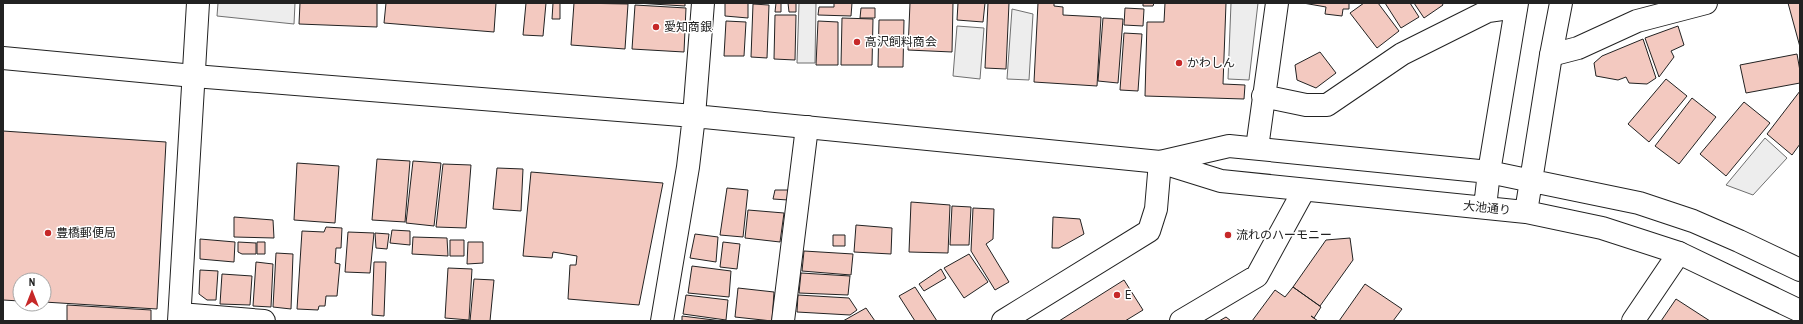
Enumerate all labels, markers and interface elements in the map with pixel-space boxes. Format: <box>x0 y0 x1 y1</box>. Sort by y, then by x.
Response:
place label: 愛知商銀 <box>664 19 712 35</box>
marker: 愛知商銀 <box>651 22 661 32</box>
place label: 高沢飼料商会 <box>865 34 937 50</box>
marker: 高沢飼料商会 <box>852 37 862 47</box>
place label: かわしん <box>1187 55 1235 71</box>
marker: かわしん <box>1174 58 1184 68</box>
street label: 大池通り <box>1462 198 1512 218</box>
place label: 豊橋郵便局 <box>56 225 116 241</box>
place label: 流れのハーモニー <box>1236 227 1332 243</box>
marker: 豊橋郵便局 <box>43 228 53 238</box>
marker: 流れのハーモニー <box>1223 230 1233 240</box>
north arrow <box>12 272 52 312</box>
text: N <box>29 275 35 289</box>
place label: E <box>1125 287 1132 303</box>
marker: E <box>1112 290 1122 300</box>

